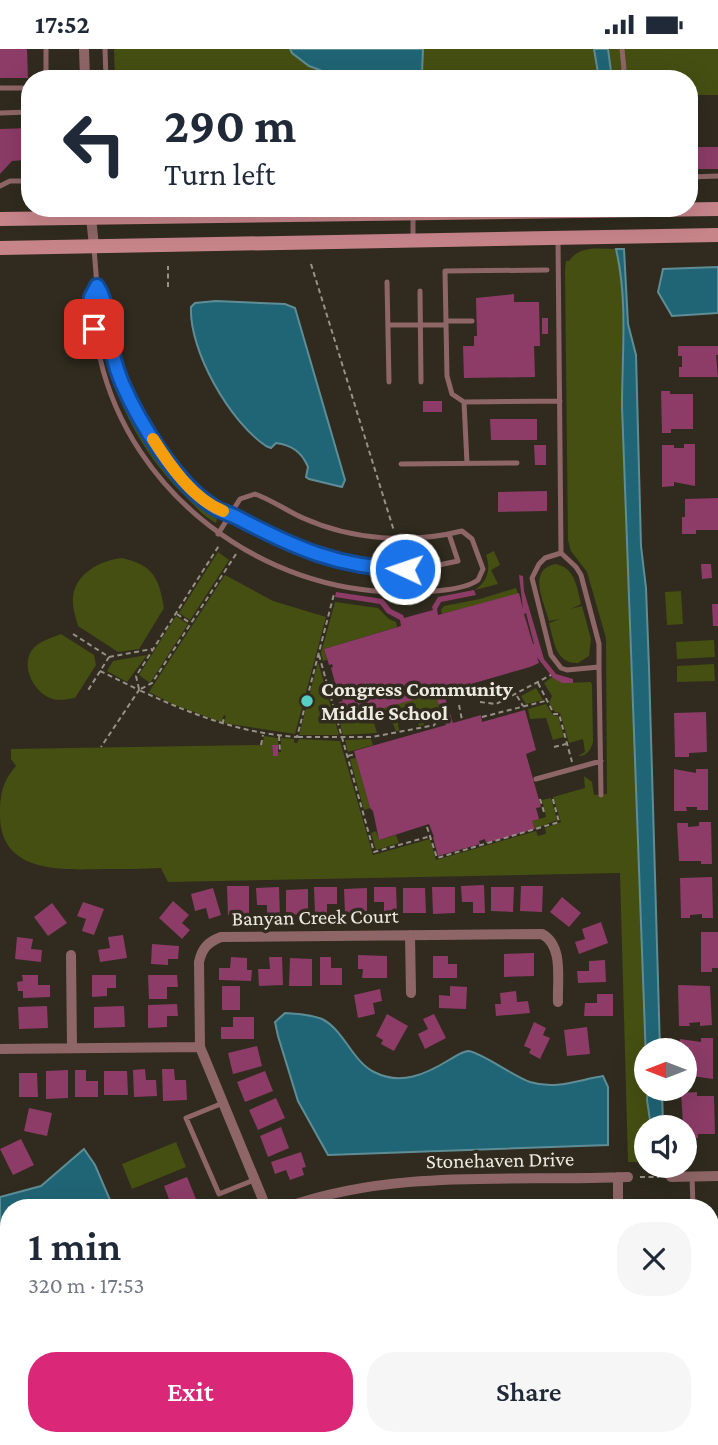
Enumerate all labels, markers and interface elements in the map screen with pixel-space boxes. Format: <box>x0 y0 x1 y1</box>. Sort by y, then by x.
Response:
text: 17:52 <box>35 10 90 39</box>
icon: left <box>49 98 140 189</box>
text: 290 m <box>164 98 296 153</box>
text: Turn left <box>164 156 275 192</box>
pin <box>64 299 124 359</box>
icon: arrive <box>75 310 113 348</box>
position arrow <box>368 532 442 606</box>
place label: Congress Community Middle School <box>321 677 514 725</box>
marker: Congress Community Middle School <box>299 693 315 709</box>
street label: Banyan Creek Court <box>231 904 400 930</box>
north arrow <box>634 1038 696 1101</box>
map controls <box>634 1038 697 1178</box>
button: sound <box>634 1115 697 1178</box>
street label: Stonehaven Drive <box>426 1147 574 1173</box>
text: 1 min <box>28 1222 121 1269</box>
button: close <box>617 1222 691 1296</box>
text: 320 m · 17:53 <box>28 1272 144 1298</box>
button: Exit <box>28 1352 353 1432</box>
button: Share <box>367 1352 691 1432</box>

